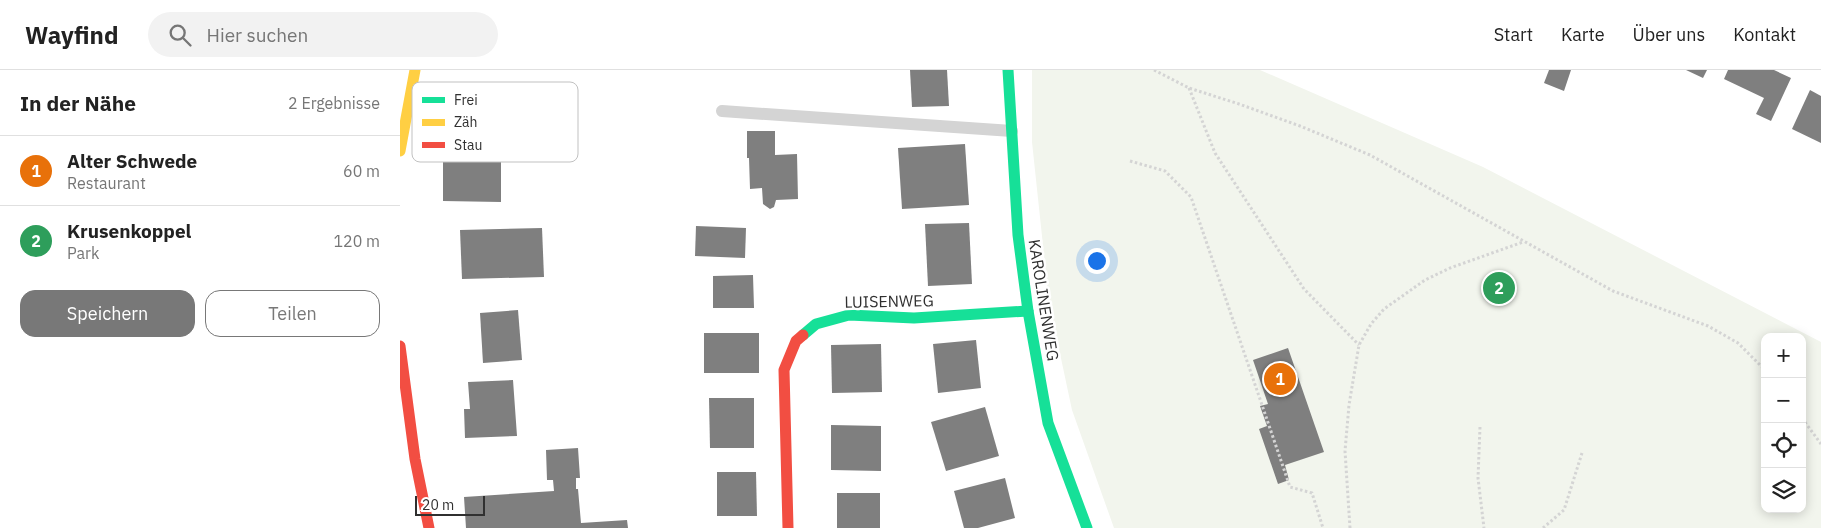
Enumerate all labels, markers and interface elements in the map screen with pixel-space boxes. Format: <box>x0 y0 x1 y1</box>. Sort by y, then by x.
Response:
search box <box>148 12 498 57</box>
text: Wayfind <box>25 19 118 51</box>
icon: search <box>166 21 194 49</box>
text: Hier suchen <box>206 23 308 47</box>
text: Start <box>1494 23 1533 46</box>
text: Karte <box>1561 23 1605 46</box>
text: Über uns <box>1633 23 1705 46</box>
text: Kontakt <box>1733 23 1796 46</box>
legend <box>412 82 578 162</box>
text: In der Nähe <box>20 89 136 117</box>
text: Frei <box>454 91 478 109</box>
text: 2 Ergebnisse <box>288 93 380 113</box>
text: Zäh <box>454 113 478 131</box>
text: Stau <box>454 136 482 154</box>
text: Alter Schwede <box>67 149 197 173</box>
text: 1 <box>31 161 41 181</box>
text: 60 m <box>343 161 380 181</box>
text: Restaurant <box>67 173 146 193</box>
text: Krusenkoppel <box>67 219 191 243</box>
text: 2 <box>31 231 41 251</box>
text: 120 m <box>333 231 380 251</box>
street label: KAROLINENWEG <box>1025 238 1063 362</box>
text: Park <box>67 243 99 263</box>
your location <box>1084 248 1110 274</box>
pin: 2 <box>1483 269 1515 307</box>
button: Speichern <box>20 290 195 337</box>
button: Teilen <box>205 290 380 337</box>
street label: LUISENWEG <box>844 290 934 312</box>
map controls <box>1761 333 1806 513</box>
button: + <box>1761 333 1806 378</box>
pin: 1 <box>1264 360 1296 398</box>
button: − <box>1761 378 1806 423</box>
button: locate <box>1761 423 1806 468</box>
button: layers <box>1761 468 1806 513</box>
scale bar <box>415 493 485 516</box>
text: 20 m <box>422 496 454 514</box>

